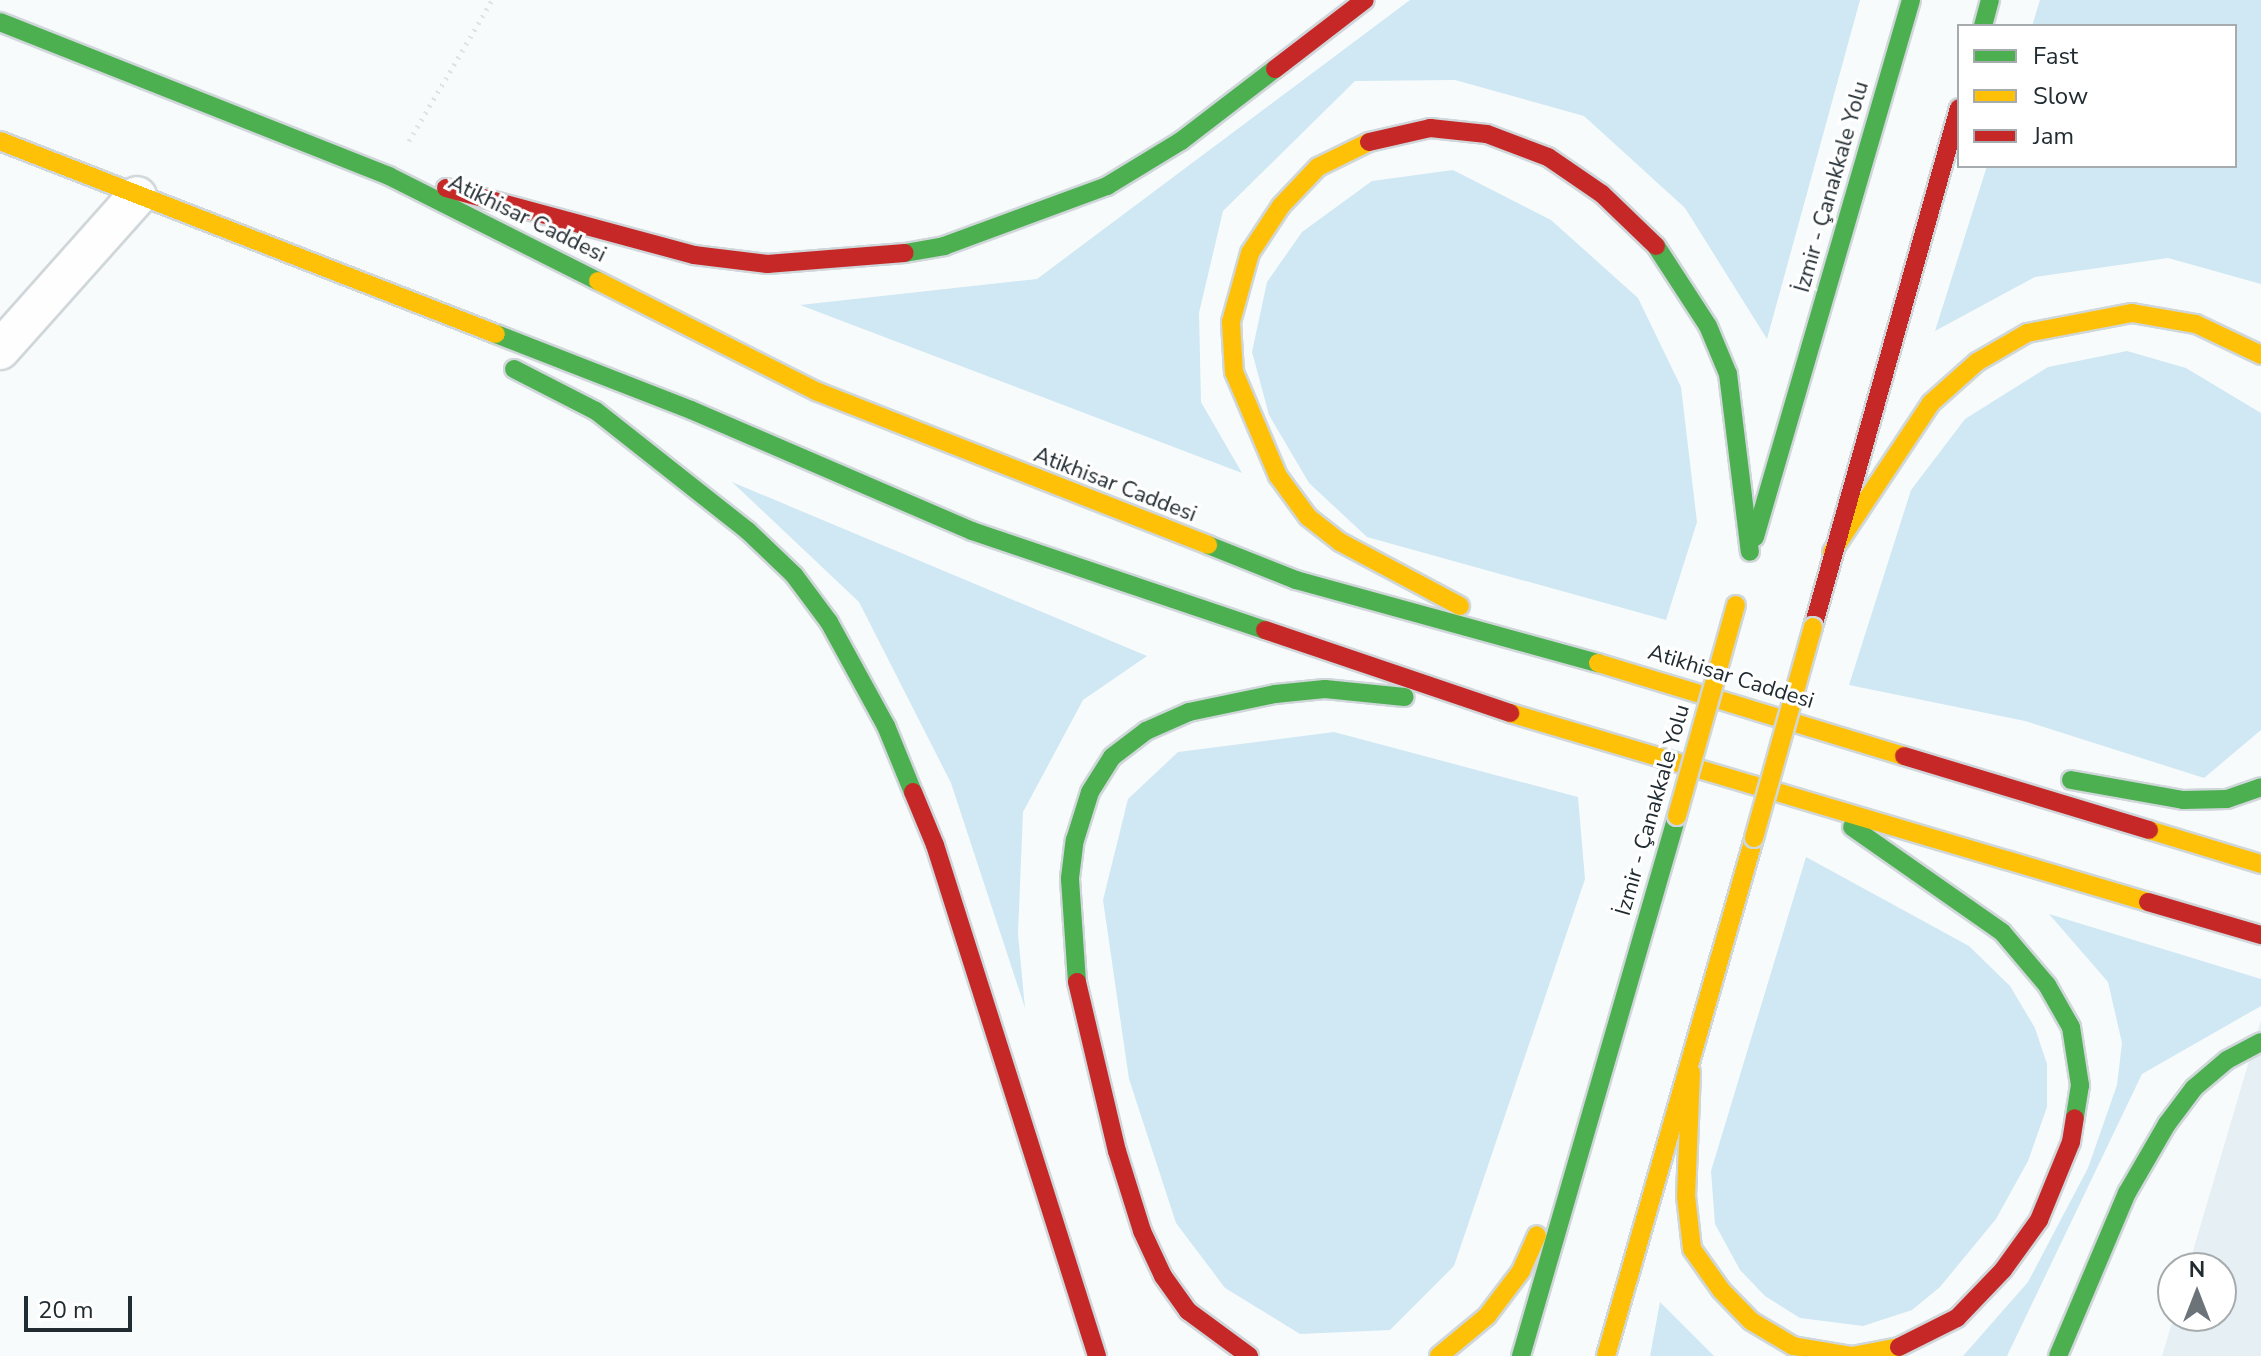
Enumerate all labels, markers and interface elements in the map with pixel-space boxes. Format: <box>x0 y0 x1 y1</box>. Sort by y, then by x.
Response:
legend <box>1957 24 2237 168</box>
text: Fast <box>2033 40 2078 72</box>
street label: İzmir - Çanakkale Yolu <box>1789 78 1875 296</box>
text: Slow <box>2033 80 2088 112</box>
text: Jam <box>2033 120 2074 152</box>
street label: Atikhisar Caddesi <box>444 169 610 269</box>
street label: Atikhisar Caddesi <box>1030 442 1200 528</box>
street label: Atikhisar Caddesi <box>1645 639 1817 715</box>
street label: İzmir - Çanakkale Yolu <box>1610 701 1696 919</box>
north arrow <box>2157 1252 2237 1332</box>
text: N <box>2189 1255 2205 1285</box>
scale bar <box>28 1280 136 1330</box>
text: 20 m <box>38 1294 94 1326</box>

